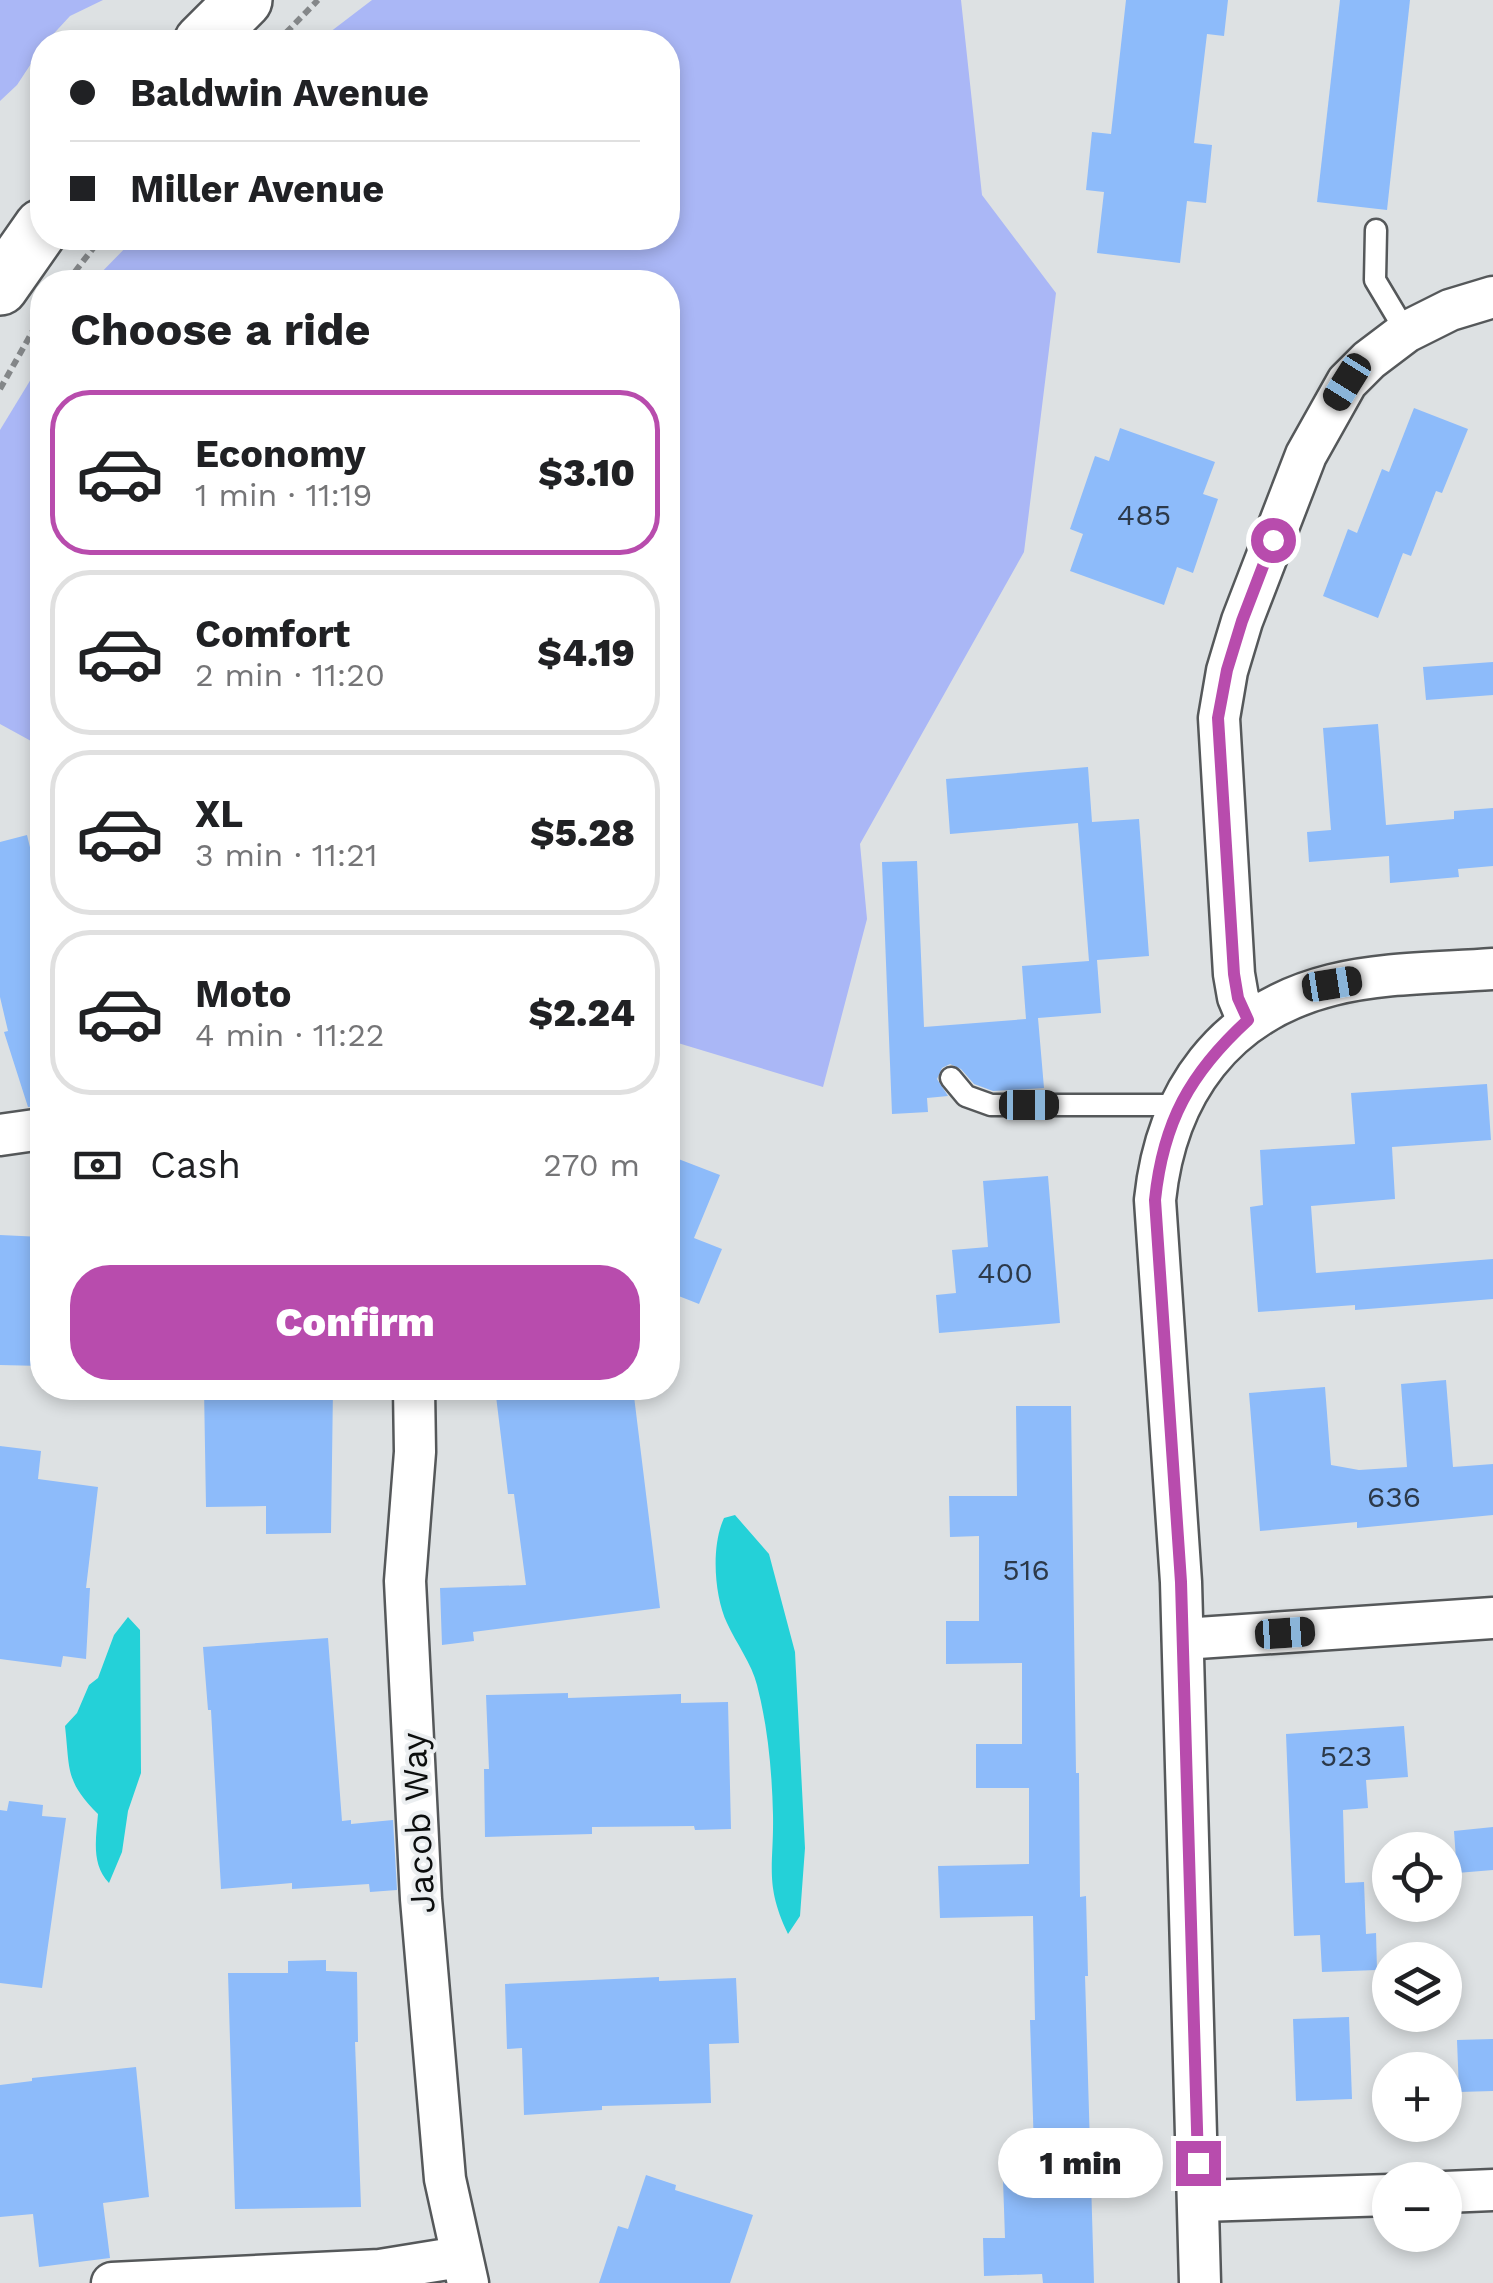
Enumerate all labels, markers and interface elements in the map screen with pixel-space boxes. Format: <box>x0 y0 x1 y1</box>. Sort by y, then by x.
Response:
text: Baldwin Avenue <box>130 71 429 115</box>
text: Miller Avenue <box>130 167 384 211</box>
text: Choose a ride <box>70 303 370 356</box>
car <box>1318 349 1376 415</box>
icon: car <box>75 428 165 518</box>
text: Economy <box>195 432 366 476</box>
text: $3.10 <box>538 451 635 495</box>
text: 1 min · 11:19 <box>195 476 372 514</box>
house number: 485 <box>1117 497 1171 532</box>
route start <box>1251 518 1296 563</box>
icon: car <box>75 608 165 698</box>
text: Comfort <box>195 612 350 656</box>
text: $4.19 <box>537 631 635 675</box>
text: 2 min · 11:20 <box>195 656 385 694</box>
icon: car <box>75 788 165 878</box>
text: XL <box>195 792 243 836</box>
text: $5.28 <box>530 811 635 855</box>
text: 3 min · 11:21 <box>195 836 377 874</box>
car <box>1300 964 1364 1004</box>
icon: car <box>75 968 165 1058</box>
text: Moto <box>195 972 291 1016</box>
text: $2.24 <box>529 991 635 1035</box>
text: 4 min · 11:22 <box>195 1016 384 1054</box>
car <box>999 1090 1059 1120</box>
icon: cash <box>70 1138 125 1193</box>
text: Cash <box>150 1143 241 1187</box>
text: 270 m <box>543 1146 640 1184</box>
house number: 400 <box>977 1255 1033 1290</box>
button: Confirm <box>70 1265 640 1380</box>
house number: 636 <box>1367 1479 1421 1514</box>
house number: 516 <box>1002 1552 1050 1587</box>
car <box>1254 1616 1316 1650</box>
street label: Jacob Way <box>392 1731 444 1915</box>
house number: 523 <box>1320 1738 1372 1773</box>
map controls <box>1372 1832 1462 2252</box>
button: locate <box>1372 1832 1462 1922</box>
button: layers <box>1372 1942 1462 2032</box>
button: + <box>1372 2052 1462 2142</box>
callout: 1 min <box>998 2128 1163 2198</box>
route end <box>1176 2141 1221 2186</box>
text: 1 min <box>1039 2144 1122 2182</box>
button: − <box>1372 2162 1462 2252</box>

